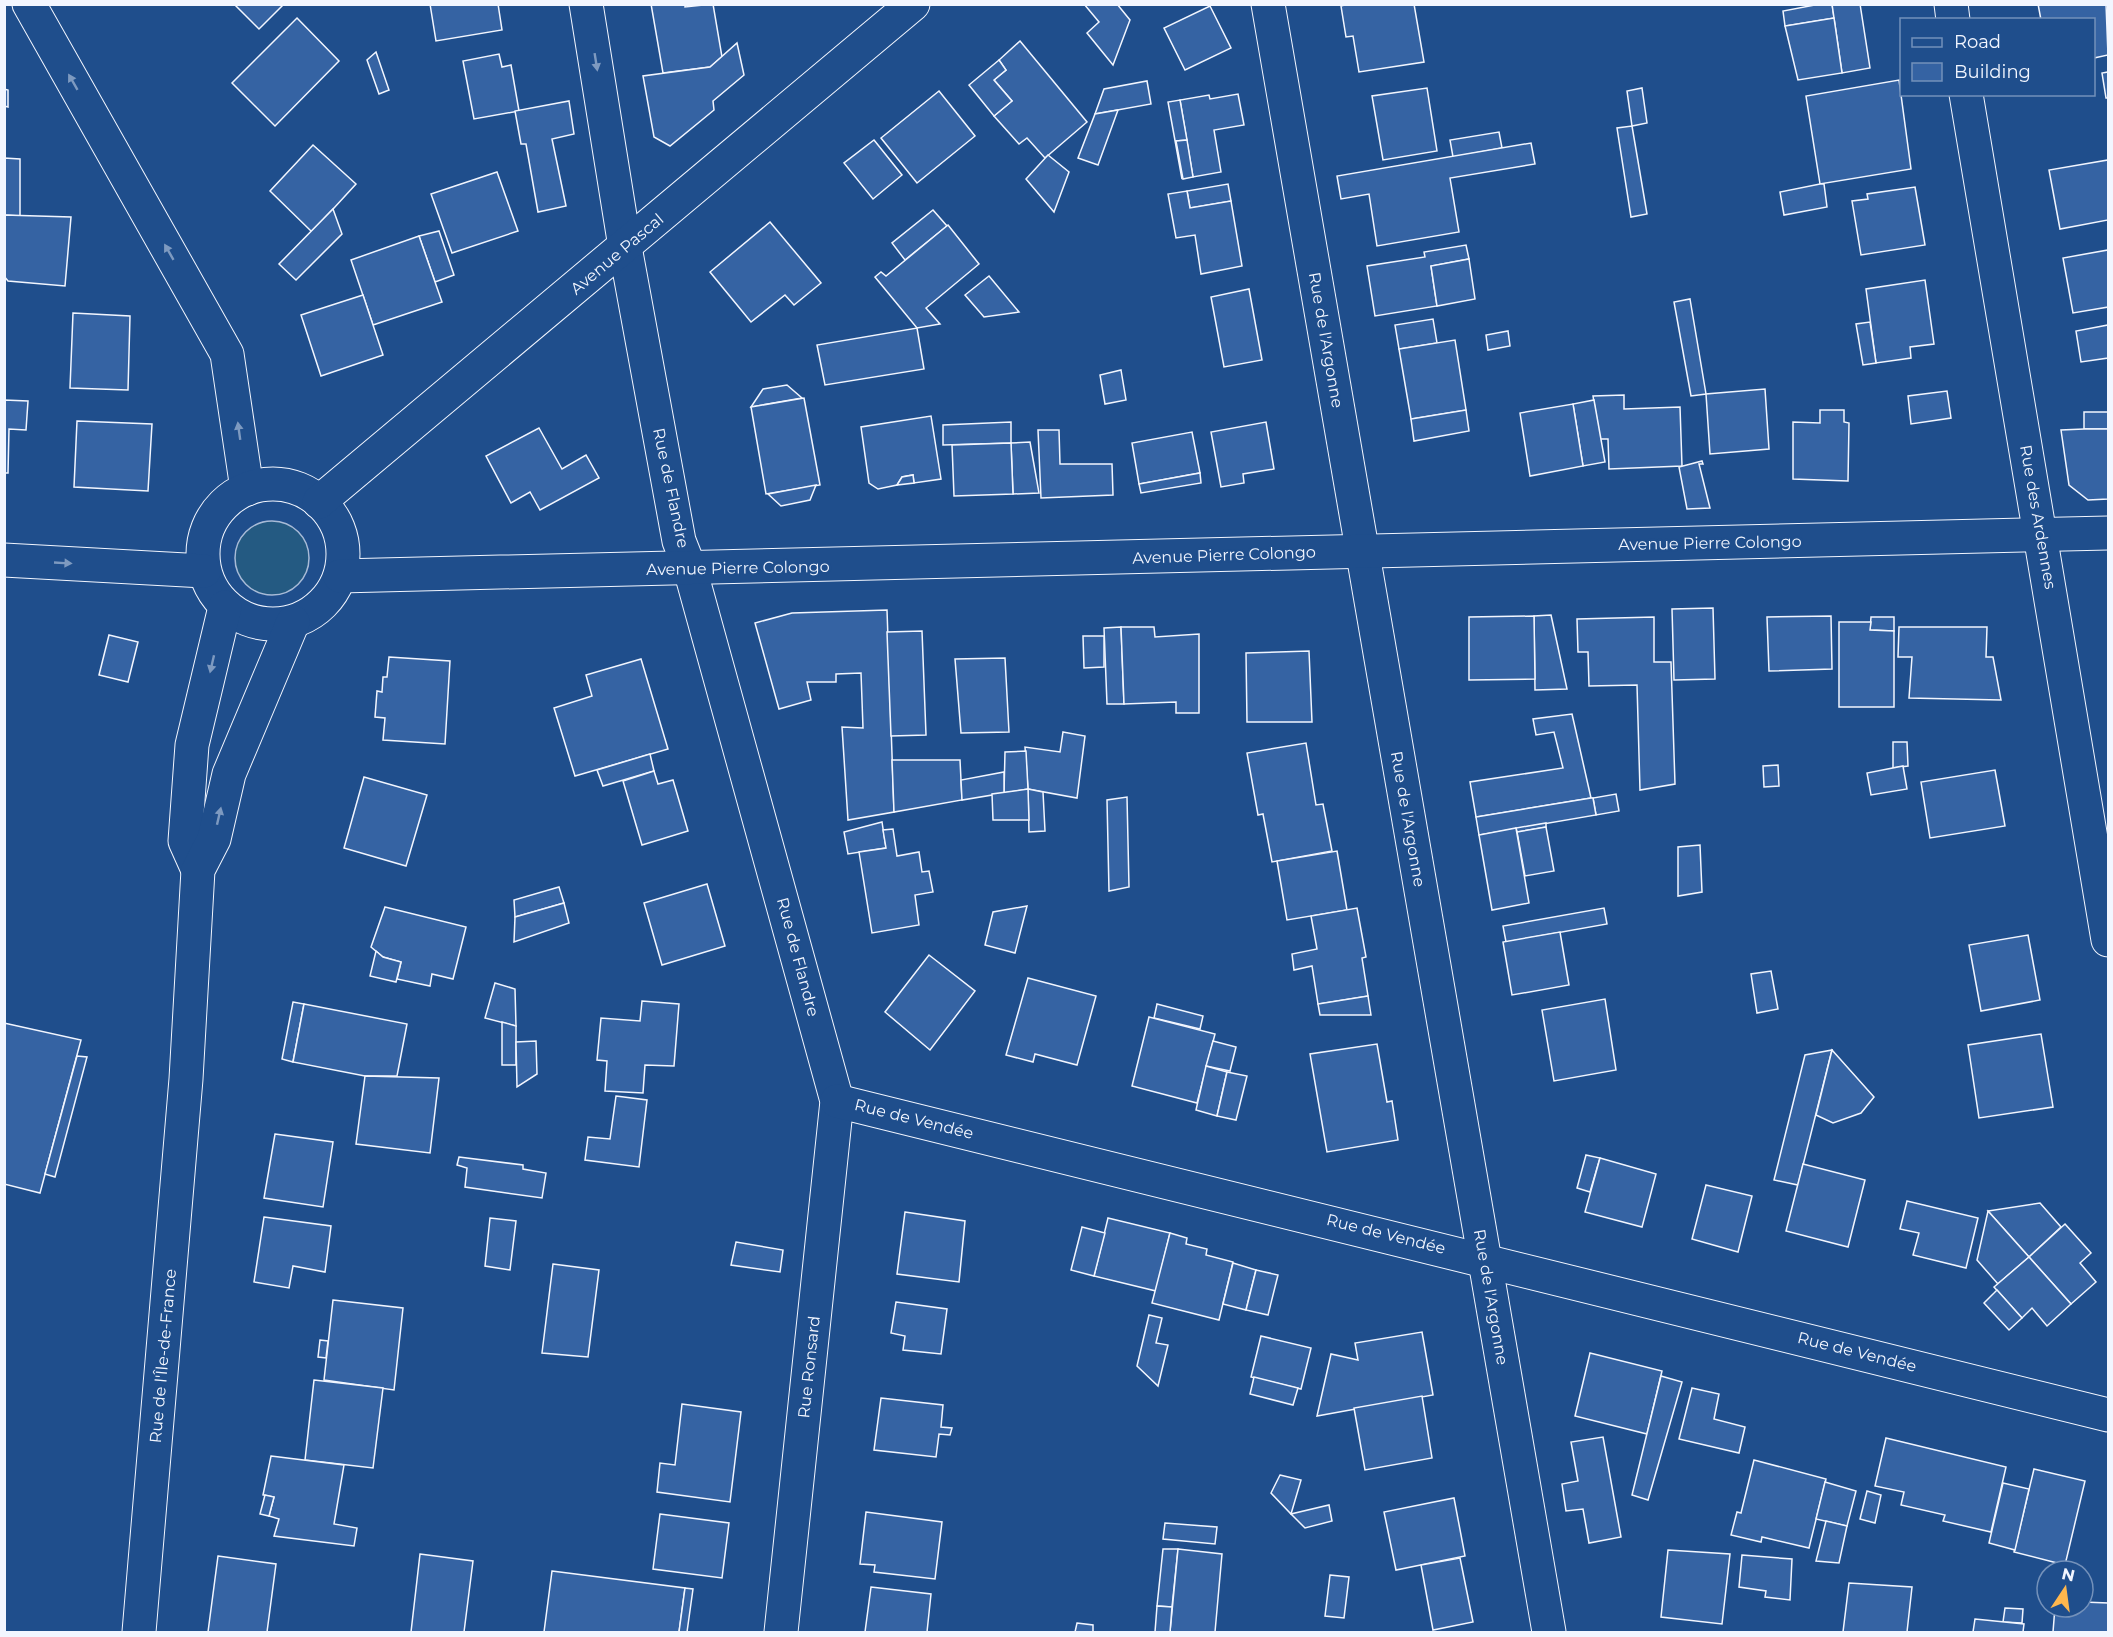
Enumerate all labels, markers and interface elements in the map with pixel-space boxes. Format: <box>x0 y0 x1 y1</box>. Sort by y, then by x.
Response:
legend <box>1900 18 2095 96</box>
text: Road <box>1954 31 2001 53</box>
one-way arrow <box>591 53 600 72</box>
text: Building <box>1954 61 2031 83</box>
one-way arrow <box>68 73 78 90</box>
street label: Avenue Pascal <box>567 209 667 299</box>
one-way arrow <box>164 244 175 260</box>
street label: Rue de l'Argonne <box>1305 271 1347 409</box>
one-way arrow <box>234 421 243 440</box>
street label: Rue de Flandre <box>649 426 693 550</box>
street label: Rue des Ardennes <box>2016 443 2060 591</box>
street label: Avenue Pierre Colongo <box>1618 532 1802 554</box>
street label: Avenue Pierre Colongo <box>1132 542 1316 568</box>
street label: Avenue Pierre Colongo <box>646 557 830 579</box>
one-way arrow <box>53 559 72 568</box>
one-way arrow <box>206 655 216 673</box>
street label: Rue de l'Argonne <box>1387 750 1429 888</box>
one-way arrow <box>215 806 224 825</box>
street label: Rue de Flandre <box>773 895 823 1019</box>
street label: Rue de Vendée <box>853 1095 975 1143</box>
street label: Rue de Vendée <box>1325 1210 1447 1258</box>
street label: Rue de l'Argonne <box>1470 1228 1512 1366</box>
street label: Rue de l'Île-de-France <box>146 1268 180 1444</box>
street label: Rue Ronsard <box>794 1315 824 1419</box>
street label: Rue de Vendée <box>1796 1328 1918 1376</box>
north arrow <box>2035 1559 2095 1619</box>
text: N <box>2060 1564 2077 1586</box>

